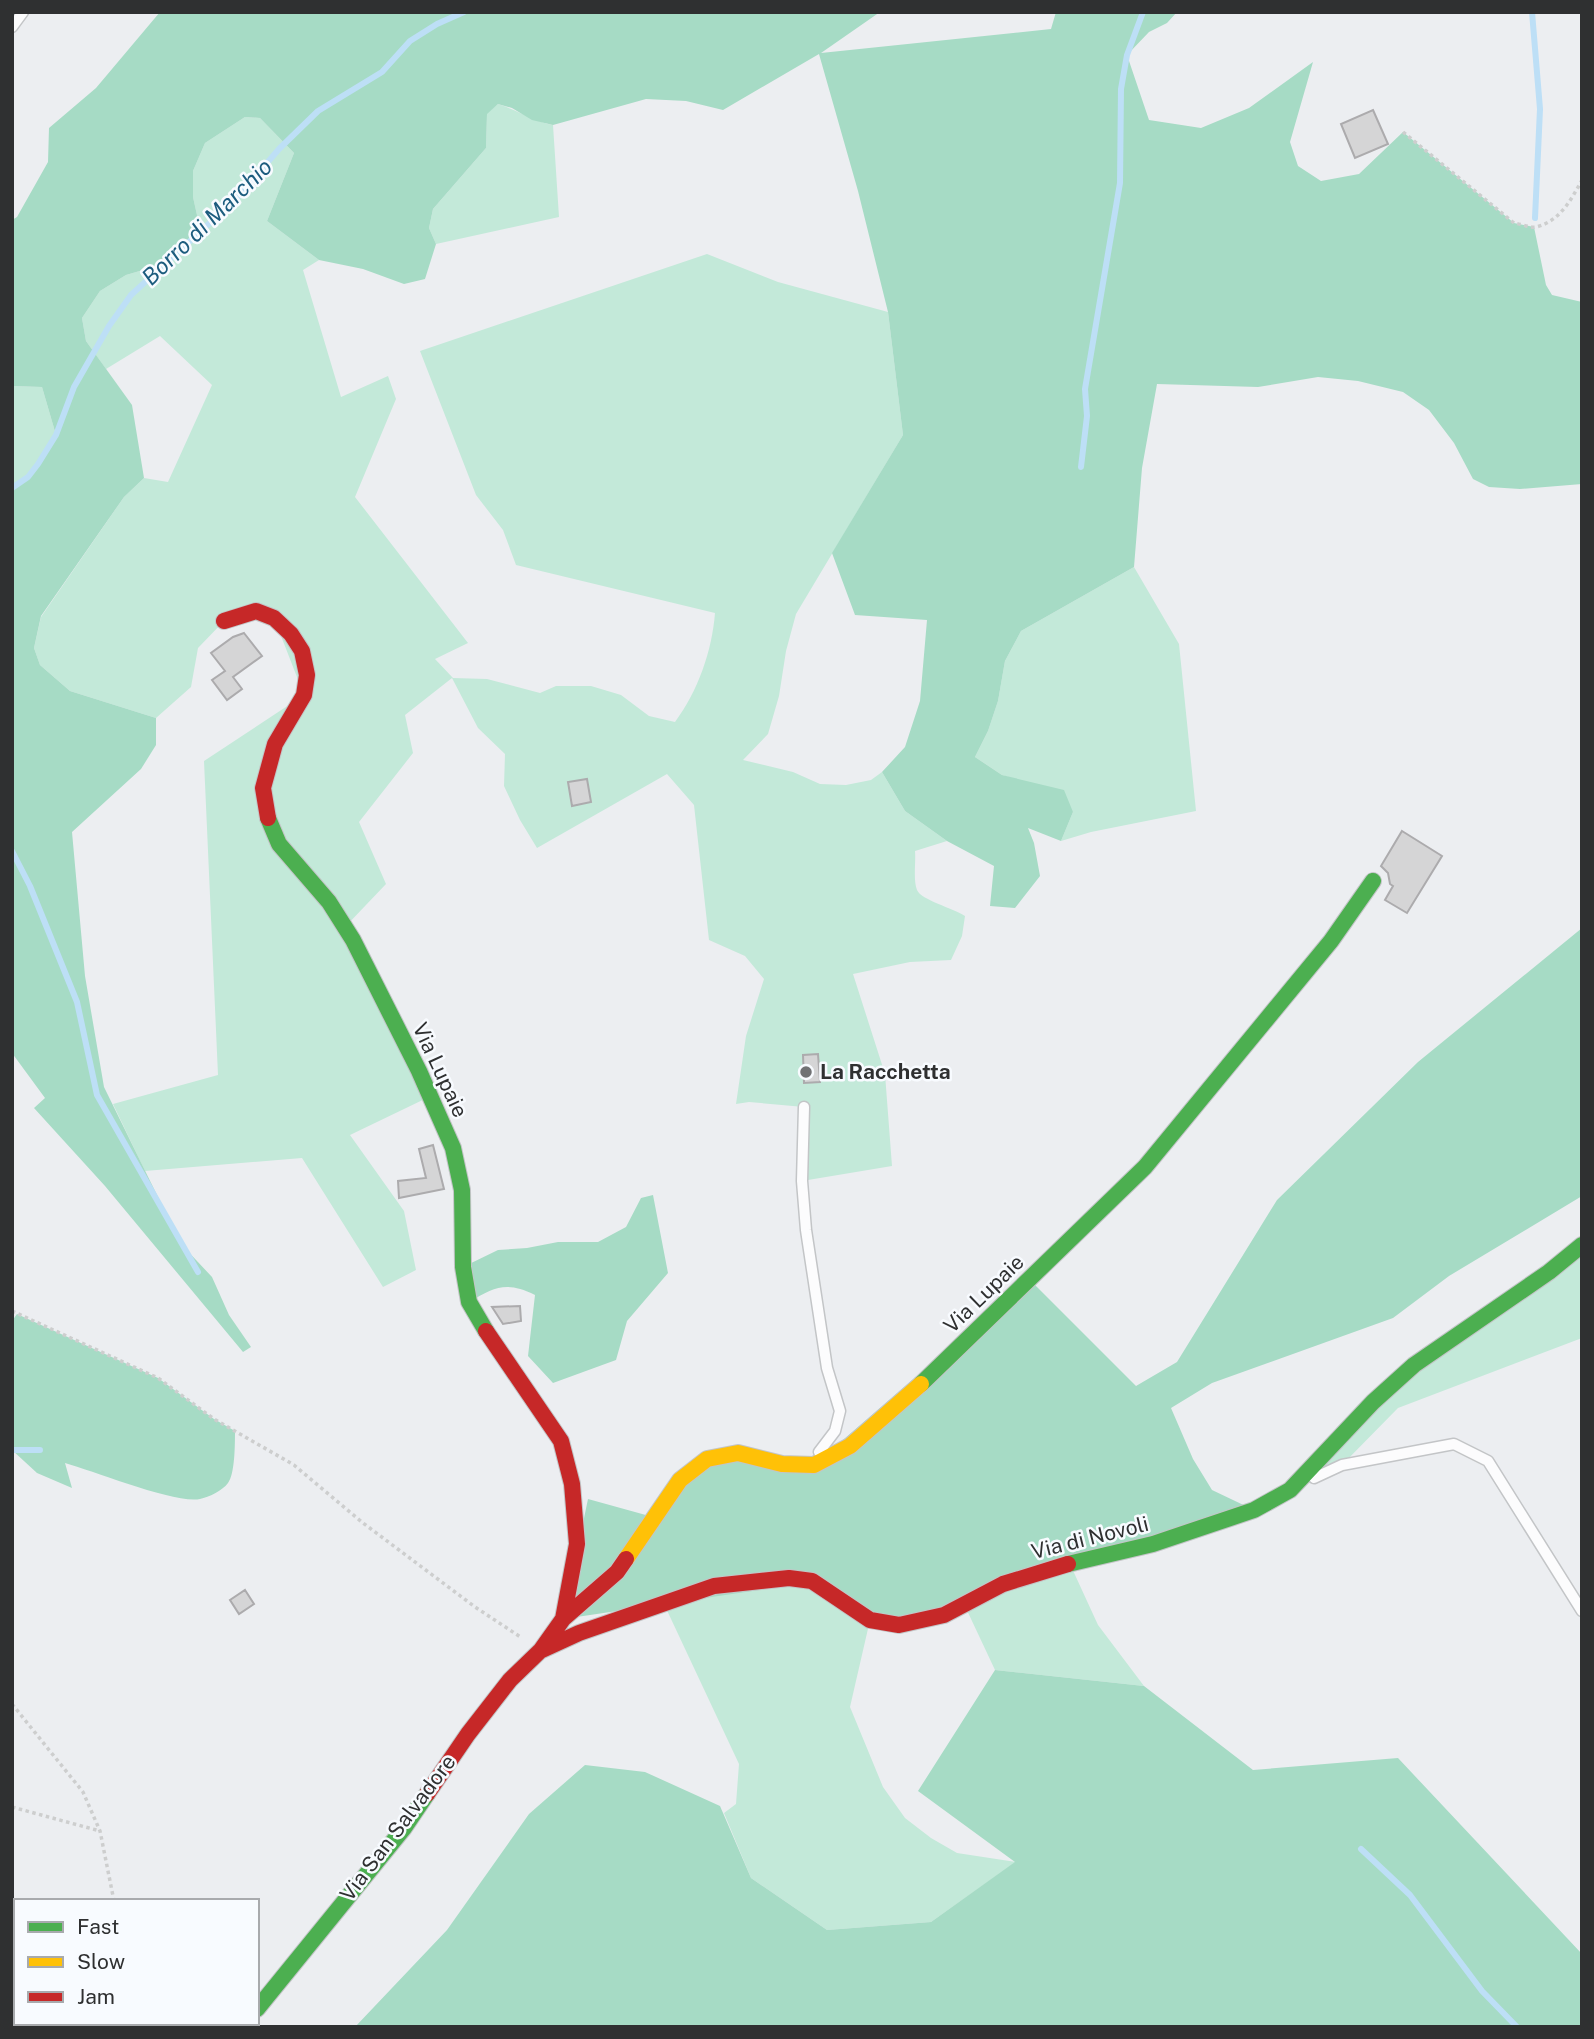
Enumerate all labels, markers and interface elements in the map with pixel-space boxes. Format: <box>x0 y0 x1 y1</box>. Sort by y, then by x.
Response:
water label: Borro di Marchio <box>136 153 277 290</box>
street label: Via Lupaie <box>408 1018 473 1121</box>
place label: La Racchetta <box>820 1059 951 1084</box>
marker: La Racchetta <box>798 1064 814 1080</box>
street label: Via Lupaie <box>938 1249 1029 1338</box>
street label: Via di Novoli <box>1029 1511 1151 1564</box>
street label: Via San Salvadore <box>334 1750 461 1906</box>
legend <box>14 1899 259 2025</box>
text: Fast <box>77 1914 119 1939</box>
text: Slow <box>77 1949 125 1974</box>
text: Jam <box>77 1984 115 2009</box>

